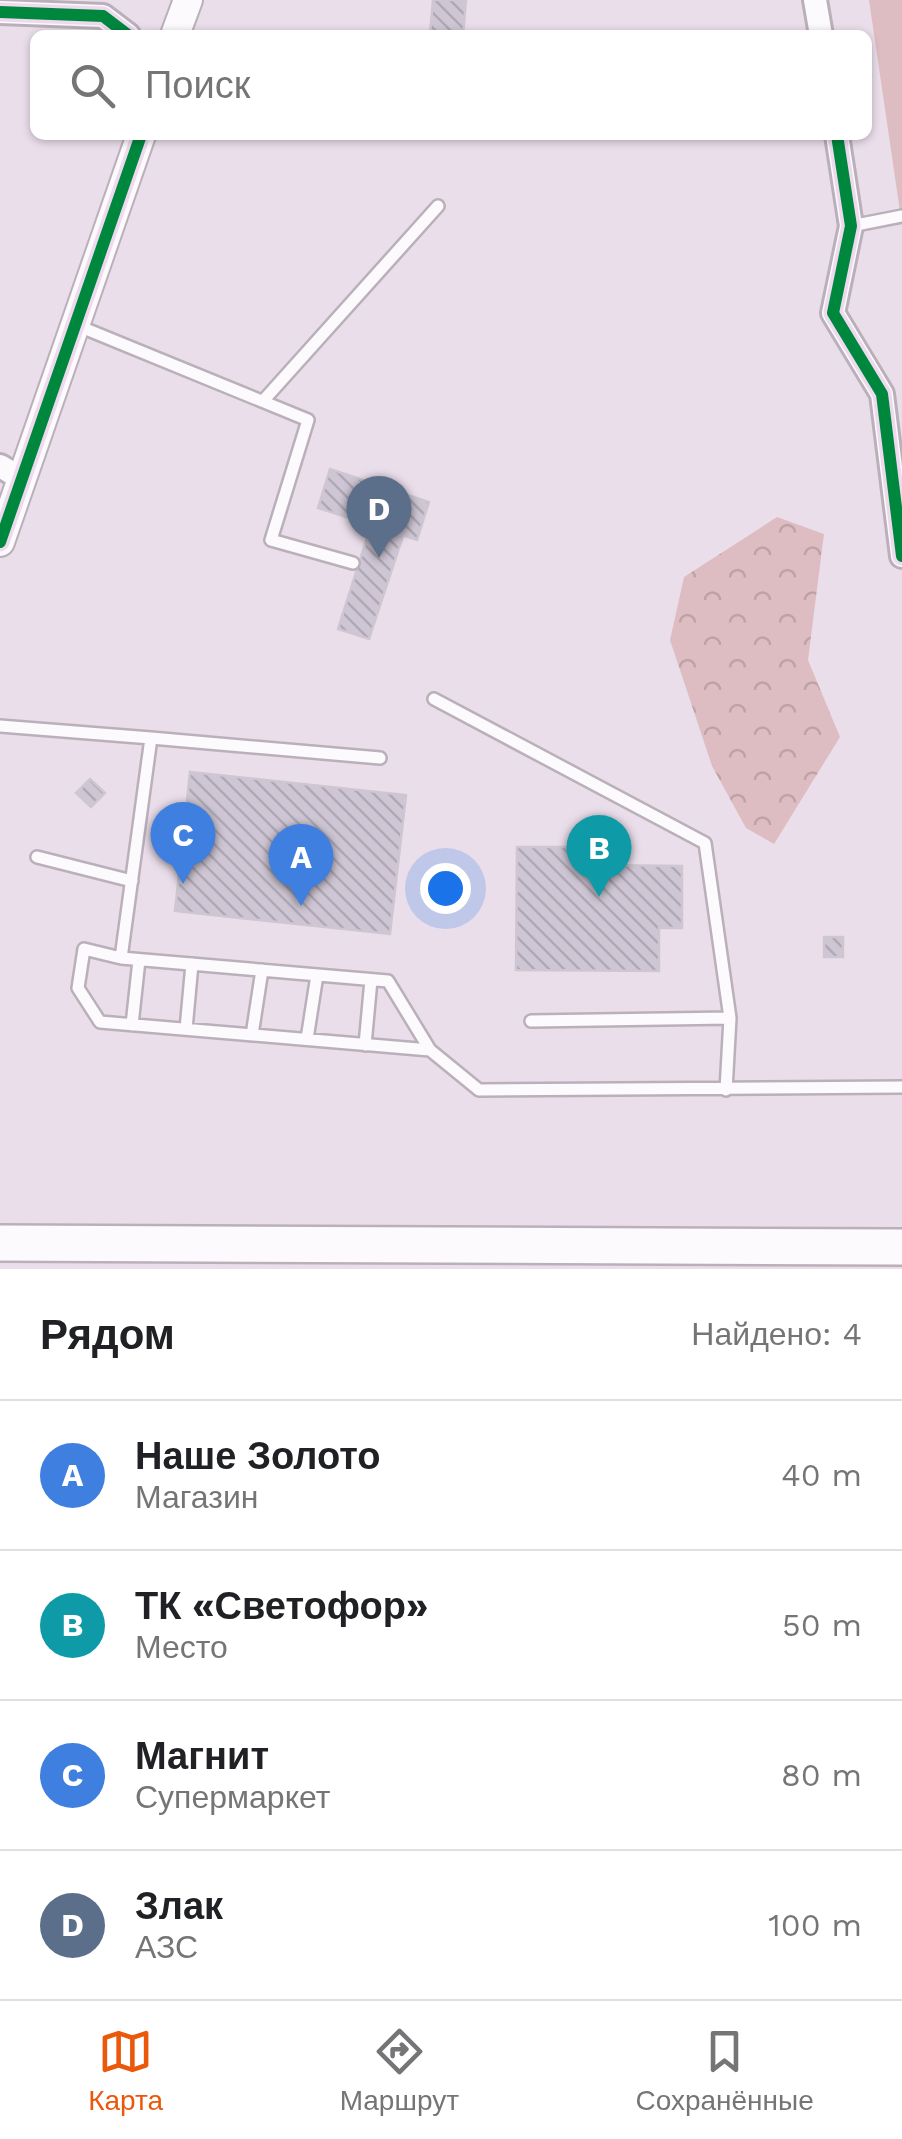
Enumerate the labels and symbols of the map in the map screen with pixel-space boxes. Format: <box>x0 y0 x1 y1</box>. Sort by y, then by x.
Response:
pin: D <box>346 476 412 558</box>
pin: C <box>150 802 216 884</box>
pin: B <box>566 814 632 897</box>
pin: A <box>268 824 334 906</box>
your location <box>420 863 471 914</box>

